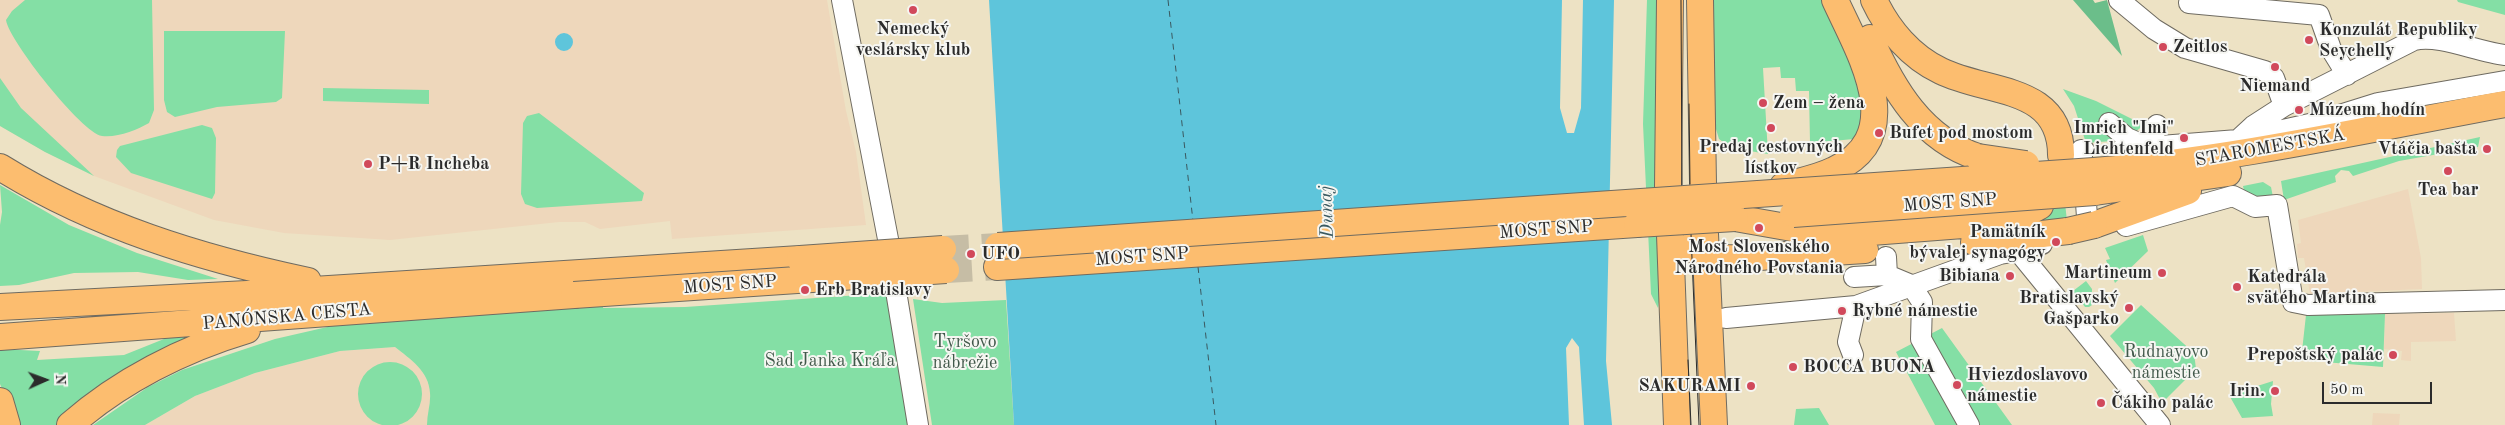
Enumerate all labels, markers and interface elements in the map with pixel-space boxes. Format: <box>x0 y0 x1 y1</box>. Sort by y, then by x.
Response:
marker: Nemecký veslársky klub <box>907 4 919 16</box>
place label: Nemecký veslársky klub <box>856 18 970 60</box>
place label: Konzulát Republiky Seychelly <box>2319 19 2478 62</box>
marker: Konzulát Republiky Seychelly <box>2303 34 2315 46</box>
place label: Zeitlos <box>2173 36 2227 58</box>
marker: Zeitlos <box>2157 41 2169 53</box>
marker: Niemand <box>2269 61 2281 73</box>
place label: Niemand <box>2240 75 2310 97</box>
place label: Zem – žena <box>1773 92 1865 114</box>
marker: Zem – žena <box>1757 97 1769 109</box>
place label: Múzeum hodín <box>2309 99 2425 121</box>
marker: Múzeum hodín <box>2293 104 2305 116</box>
place label: Imrich "Imi" Lichtenfeld <box>2073 117 2174 160</box>
marker: Predaj cestovných lístkov <box>1765 122 1777 134</box>
place label: Bufet pod mostom <box>1889 122 2033 144</box>
street label: STAROMESTSKÁ <box>2193 124 2347 172</box>
marker: Bufet pod mostom <box>1873 127 1885 139</box>
marker: Imrich "Imi" Lichtenfeld <box>2178 132 2190 144</box>
place label: Predaj cestovných lístkov <box>1699 136 1843 178</box>
place label: Vtáčia bašta <box>2377 138 2477 160</box>
marker: Vtáčia bašta <box>2481 143 2493 155</box>
place label: P+R Incheba <box>378 153 489 175</box>
marker: P+R Incheba <box>362 158 374 170</box>
marker: Tea bar <box>2442 165 2454 177</box>
place label: Tea bar <box>2418 179 2478 201</box>
water label: Dunaj <box>1315 185 1339 239</box>
street label: MOST SNP <box>1902 189 1998 217</box>
street label: MOST SNP <box>1498 216 1594 244</box>
place label: Pamätník bývalej synagógy <box>1910 221 2046 264</box>
marker: Most Slovenského Národného Povstania <box>1753 222 1765 234</box>
place label: Most Slovenského Národného Povstania <box>1674 236 1844 278</box>
marker: Pamätník bývalej synagógy <box>2050 236 2062 248</box>
place label: UFO <box>981 243 1020 265</box>
street label: MOST SNP <box>1094 243 1190 271</box>
marker: UFO <box>965 248 977 260</box>
place label: Martineum <box>2064 262 2152 284</box>
place label: Bibiana <box>1939 265 2000 287</box>
place label: Katedrála svätého Martina <box>2247 266 2376 308</box>
marker: Martineum <box>2156 267 2168 279</box>
marker: Bibiana <box>2004 270 2016 282</box>
street label: MOST SNP <box>682 271 778 299</box>
place label: Erb Bratislavy <box>815 279 932 301</box>
marker: Katedrála svätého Martina <box>2231 281 2243 293</box>
marker: Erb Bratislavy <box>799 284 811 296</box>
place label: Bratislavský Gašparko <box>2019 287 2119 330</box>
street label: PANÓNSKA CESTA <box>202 299 372 335</box>
place label: Rybné námestie <box>1852 300 1978 322</box>
marker: Bratislavský Gašparko <box>2123 302 2135 314</box>
marker: Rybné námestie <box>1836 305 1848 317</box>
park label: Tyršovo nábrežie <box>933 331 997 374</box>
park label: Rudnayovo námestie <box>2124 341 2208 384</box>
place label: Prepoštský palác <box>2247 344 2383 366</box>
marker: Prepoštský palác <box>2387 349 2399 361</box>
park label: Sad Janka Kráľa <box>765 350 895 372</box>
north arrow <box>20 355 70 405</box>
place label: BOCCA BUONA <box>1803 356 1935 378</box>
marker: BOCCA BUONA <box>1787 361 1799 373</box>
place label: Hviezdoslavovo námestie <box>1967 364 2088 406</box>
scale bar <box>2325 372 2435 404</box>
text: N <box>53 374 67 385</box>
place label: SAKURAMI <box>1638 375 1741 397</box>
marker: Hviezdoslavovo námestie <box>1951 379 1963 391</box>
marker: SAKURAMI <box>1745 380 1757 392</box>
place label: Irin. <box>2229 380 2265 402</box>
text: 50 m <box>2330 383 2364 398</box>
marker: Irin. <box>2269 385 2281 397</box>
place label: Čákiho palác <box>2111 392 2214 414</box>
marker: Čákiho palác <box>2095 397 2107 409</box>

